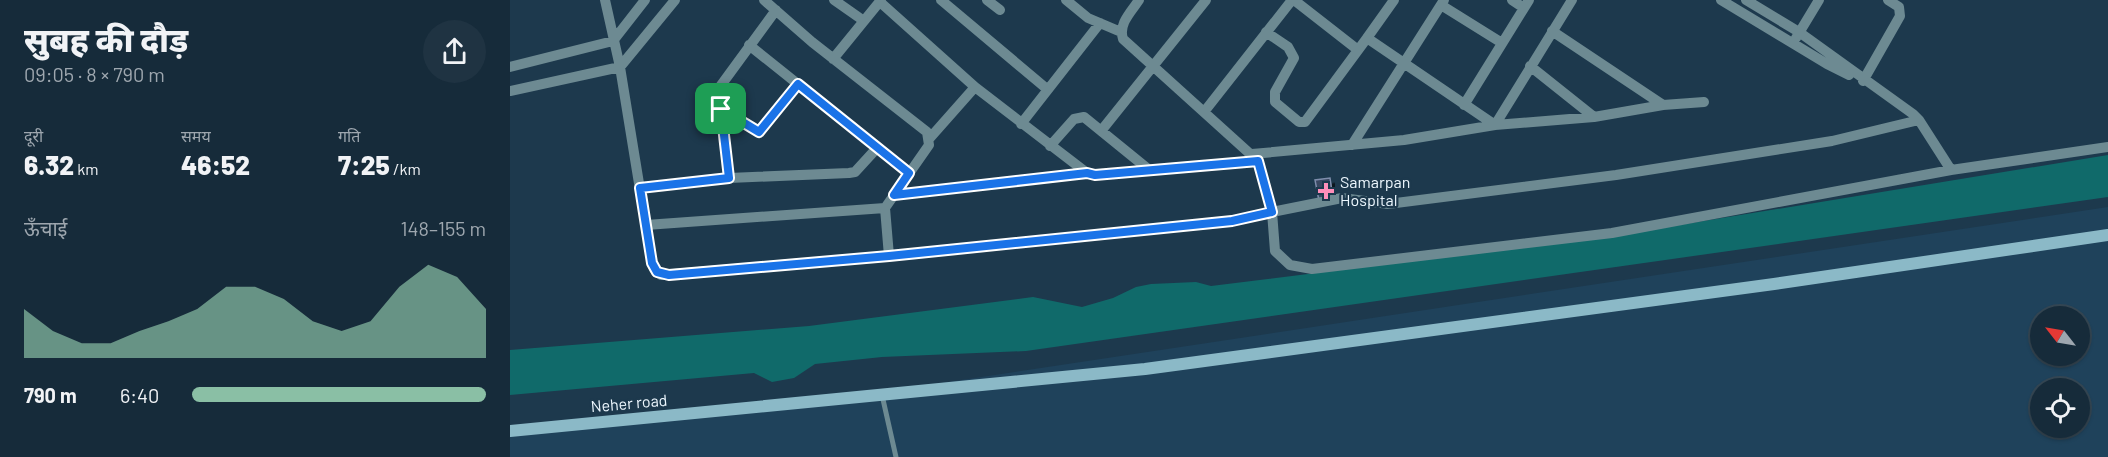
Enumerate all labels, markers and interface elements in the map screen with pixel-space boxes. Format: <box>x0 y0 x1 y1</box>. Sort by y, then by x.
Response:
text: सुबह की दौड़ <box>24 19 188 59</box>
button: share <box>423 20 486 83</box>
text: 09:05 · 8 × 790 m <box>24 62 165 86</box>
pin <box>695 83 746 134</box>
icon: arrive <box>704 92 737 125</box>
text: दूरी <box>24 126 43 145</box>
text: समय <box>181 126 211 145</box>
text: गति <box>338 126 360 145</box>
text: 6.32 <box>24 149 74 180</box>
text: 46:52 <box>181 149 250 180</box>
text: 7:25 <box>338 149 390 180</box>
text: km <box>74 159 99 178</box>
text: /km <box>390 159 421 178</box>
place label: Samarpan Hospital <box>1340 172 1410 209</box>
marker: Samarpan Hospital <box>1317 182 1335 200</box>
text: ऊँचाई <box>24 216 67 240</box>
text: 148–155 m <box>400 216 486 240</box>
north arrow <box>2030 306 2090 366</box>
map controls <box>2030 306 2090 438</box>
button: locate <box>2030 378 2090 438</box>
text: 790 m <box>24 383 77 407</box>
text: 6:40 <box>120 383 159 407</box>
street label: Neher road <box>590 390 668 415</box>

